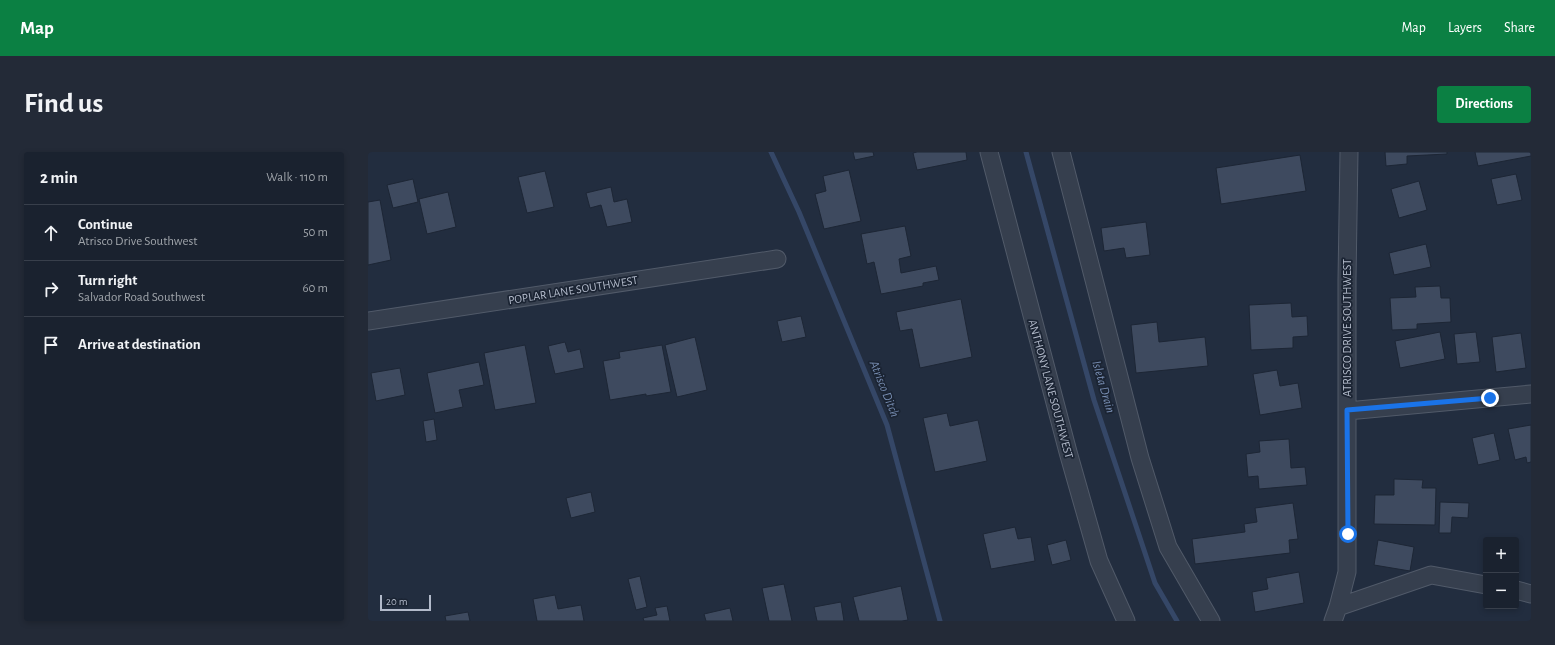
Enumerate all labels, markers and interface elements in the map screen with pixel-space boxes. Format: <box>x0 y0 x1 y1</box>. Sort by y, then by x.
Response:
text: Map <box>20 19 54 38</box>
text: Map <box>1401 21 1426 35</box>
text: Layers <box>1448 21 1482 35</box>
text: Share <box>1504 21 1535 35</box>
button: Directions <box>1437 86 1531 123</box>
text: Find us <box>24 90 103 118</box>
text: 2 min <box>40 169 78 186</box>
text: Walk · 110 m <box>266 171 328 184</box>
text: Continue <box>78 217 133 232</box>
icon: ahead <box>40 222 62 244</box>
text: 50 m <box>303 226 328 239</box>
text: Atrisco Drive Southwest <box>78 235 197 248</box>
street label: ATRISCO DRIVE SOUTHWEST <box>1341 259 1353 397</box>
text: Turn right <box>78 273 137 288</box>
street label: POPLAR LANE SOUTHWEST <box>507 274 639 306</box>
icon: right <box>40 278 62 300</box>
text: 60 m <box>302 282 328 295</box>
text: Salvador Road Southwest <box>78 291 205 304</box>
street label: ANTHONY LANE SOUTHWEST <box>1027 318 1075 460</box>
icon: arrive <box>40 334 62 356</box>
text: Arrive at destination <box>78 337 201 352</box>
water label: Atrisco Ditch <box>866 358 901 419</box>
water label: Isleta Drain <box>1089 359 1117 415</box>
route end <box>1481 389 1499 407</box>
route start <box>1339 525 1357 543</box>
map controls <box>1483 537 1519 609</box>
button: + <box>1483 537 1519 573</box>
button: − <box>1483 573 1519 609</box>
scale bar <box>380 593 431 612</box>
text: 20 m <box>386 596 407 607</box>

